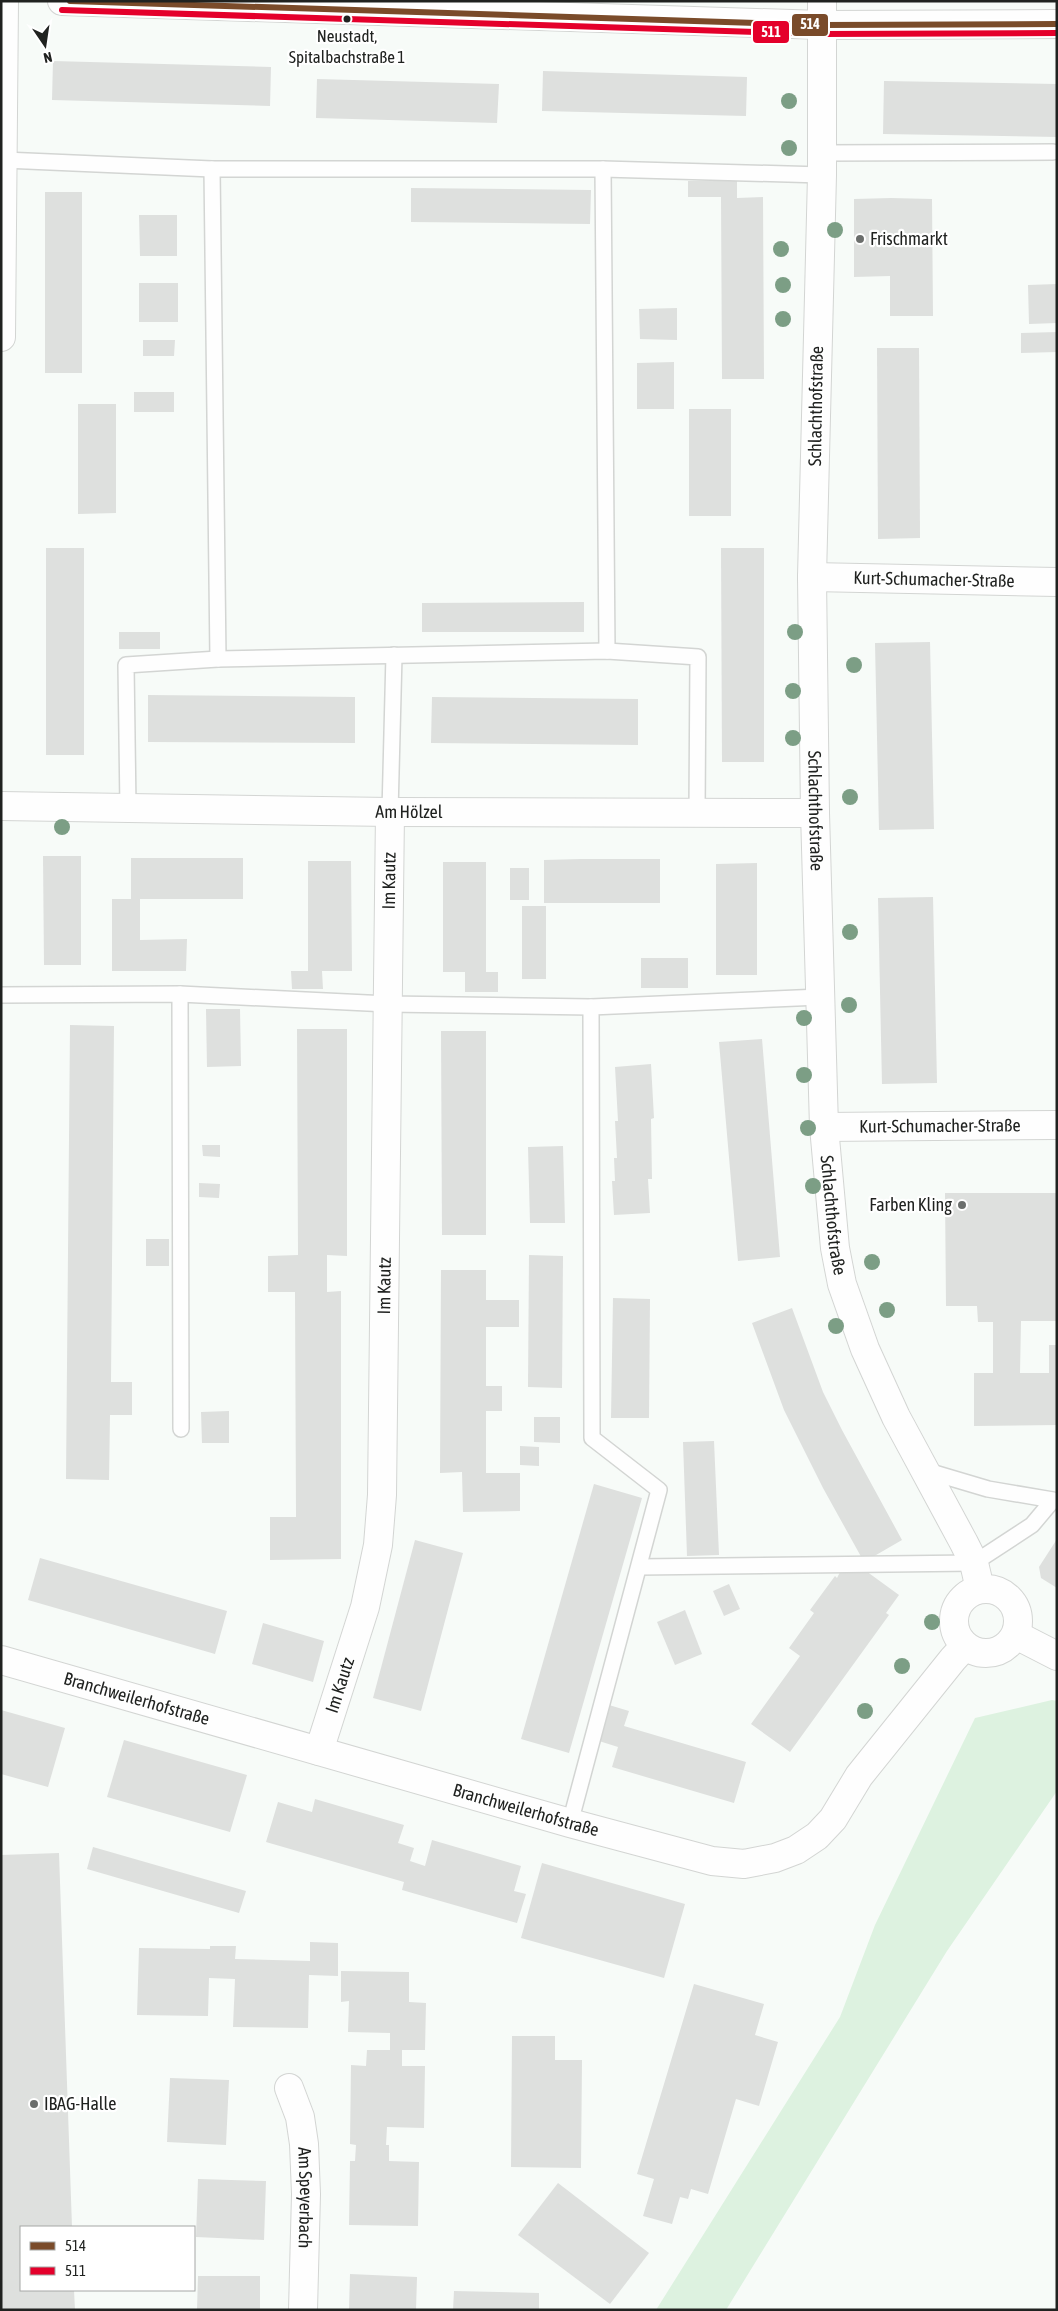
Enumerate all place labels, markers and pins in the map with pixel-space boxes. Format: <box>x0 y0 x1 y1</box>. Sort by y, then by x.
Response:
marker: Neustadt, Spitalbachstraße 1 <box>342 14 352 24</box>
place label: Neustadt, Spitalbachstraße 1 <box>289 26 405 67</box>
place label: Frischmarkt <box>870 228 948 249</box>
marker: Frischmarkt <box>854 233 866 245</box>
place label: Farben Kling <box>869 1194 952 1215</box>
marker: Farben Kling <box>956 1199 968 1211</box>
place label: IBAG-Halle <box>44 2093 116 2114</box>
marker: IBAG-Halle <box>28 2098 40 2110</box>

